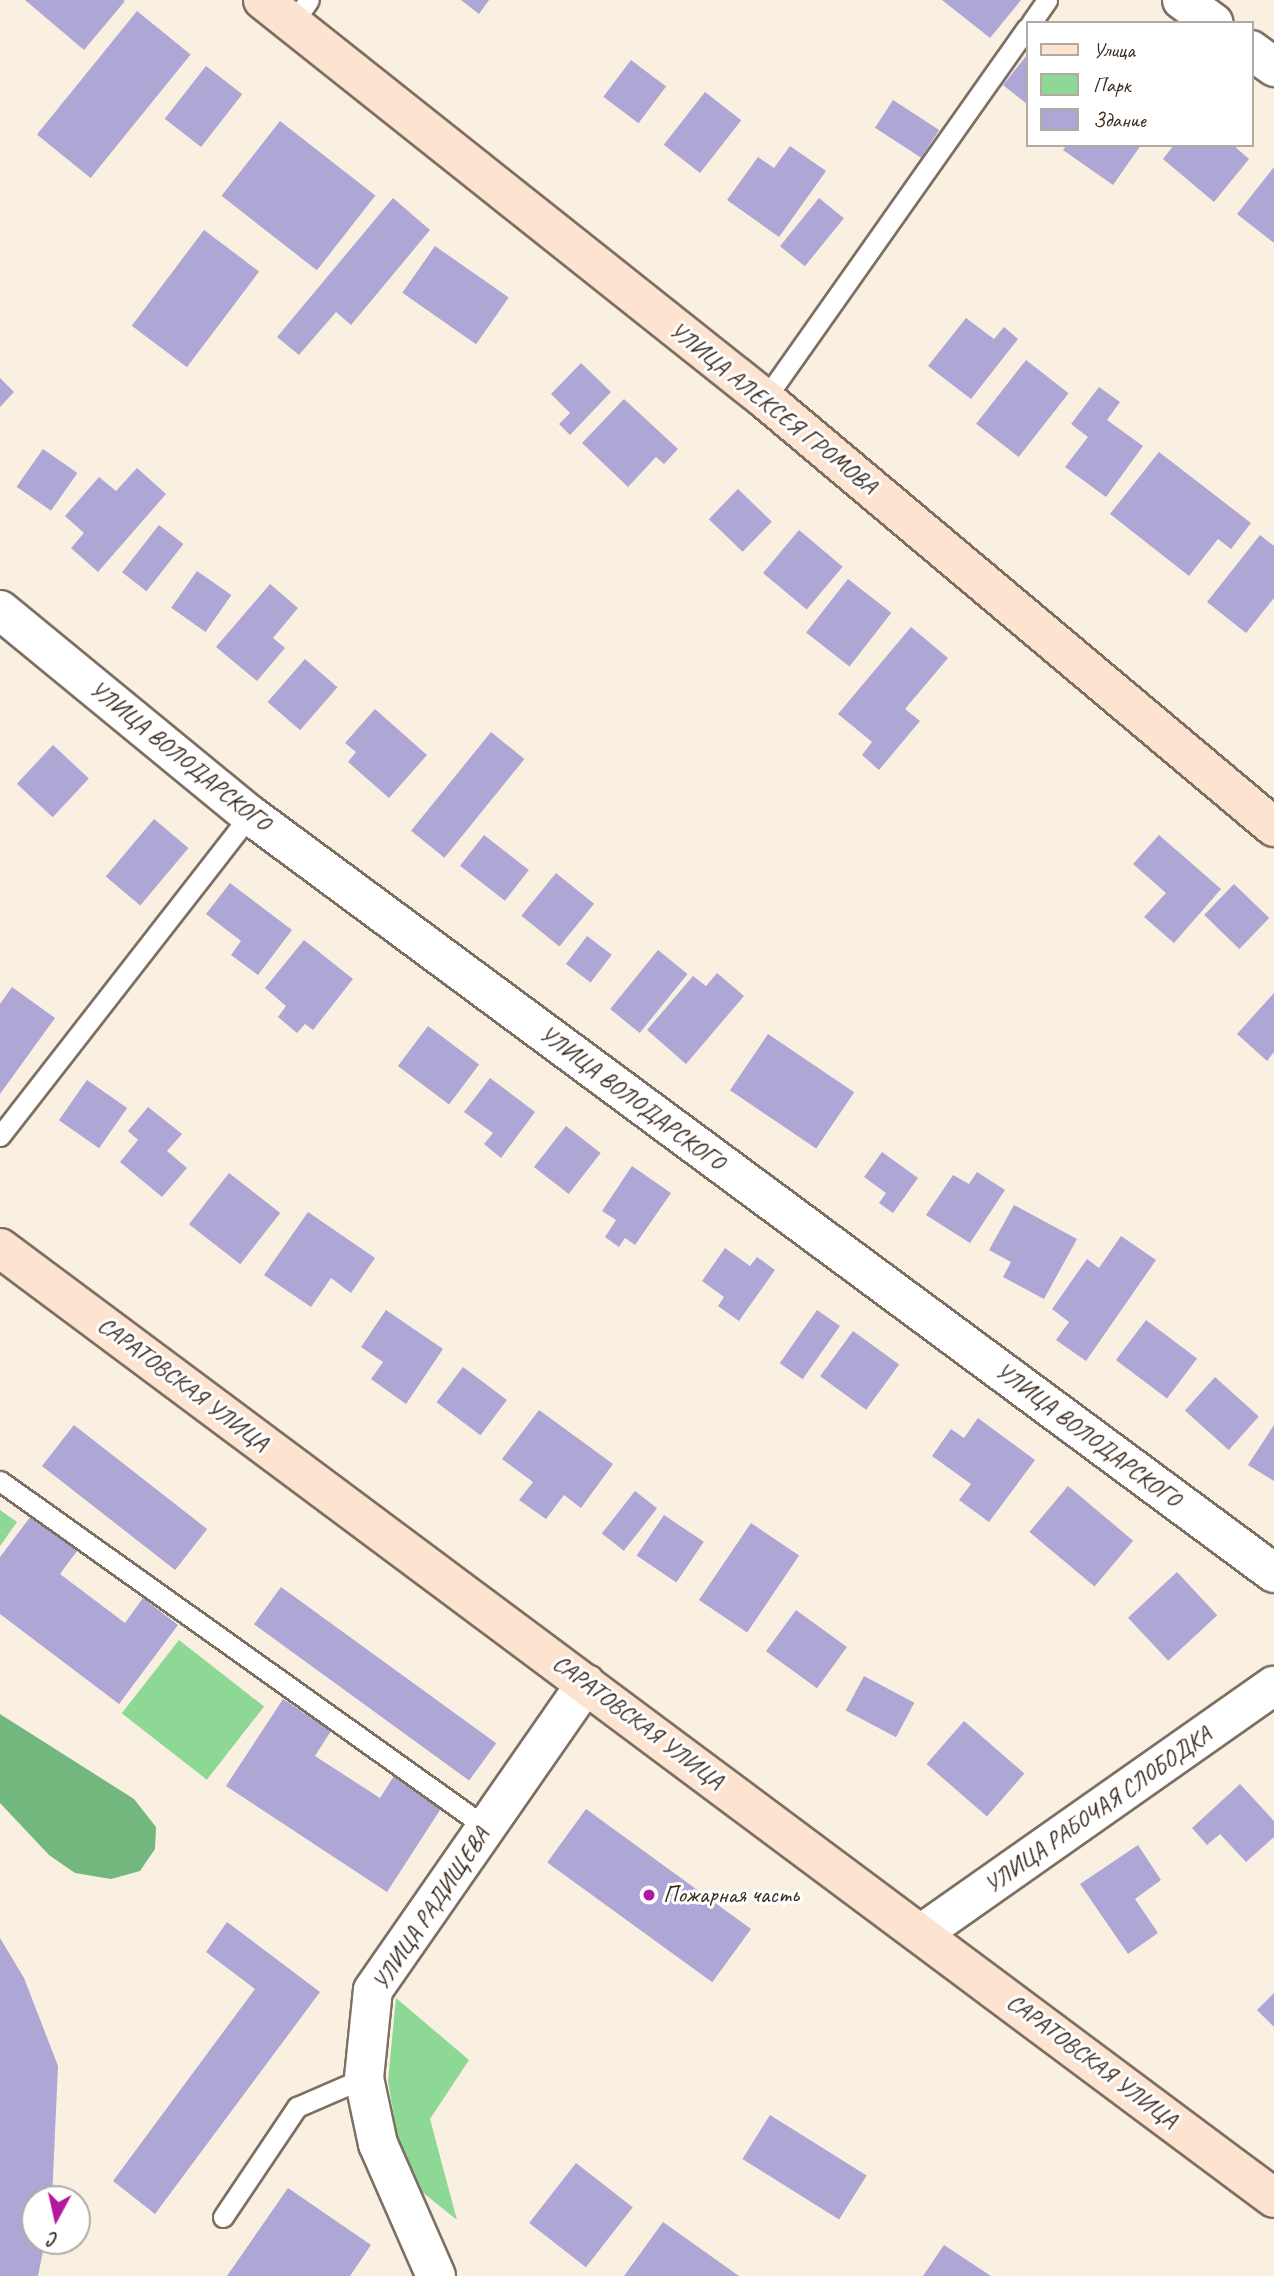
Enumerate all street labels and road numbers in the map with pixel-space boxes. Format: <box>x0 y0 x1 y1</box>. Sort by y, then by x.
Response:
street label: УЛИЦА АЛЕКСЕЯ ГРОМОВА <box>664 316 882 500</box>
street label: УЛИЦА ВОЛОДАРСКОГО <box>84 675 276 837</box>
street label: УЛИЦА ВОЛОДАРСКОГО <box>534 1019 730 1177</box>
street label: САРАТОВСКАЯ УЛИЦА <box>93 1311 273 1457</box>
street label: УЛИЦА ВОЛОДАРСКОГО <box>990 1356 1186 1514</box>
street label: САРАТОВСКАЯ УЛИЦА <box>548 1649 728 1795</box>
street label: УЛИЦА РАБОЧАЯ СЛОБОДКА <box>980 1721 1216 1899</box>
street label: УЛИЦА РАДИЩЕВА <box>367 1824 495 1994</box>
street label: САРАТОВСКАЯ УЛИЦА <box>1002 1988 1182 2134</box>

